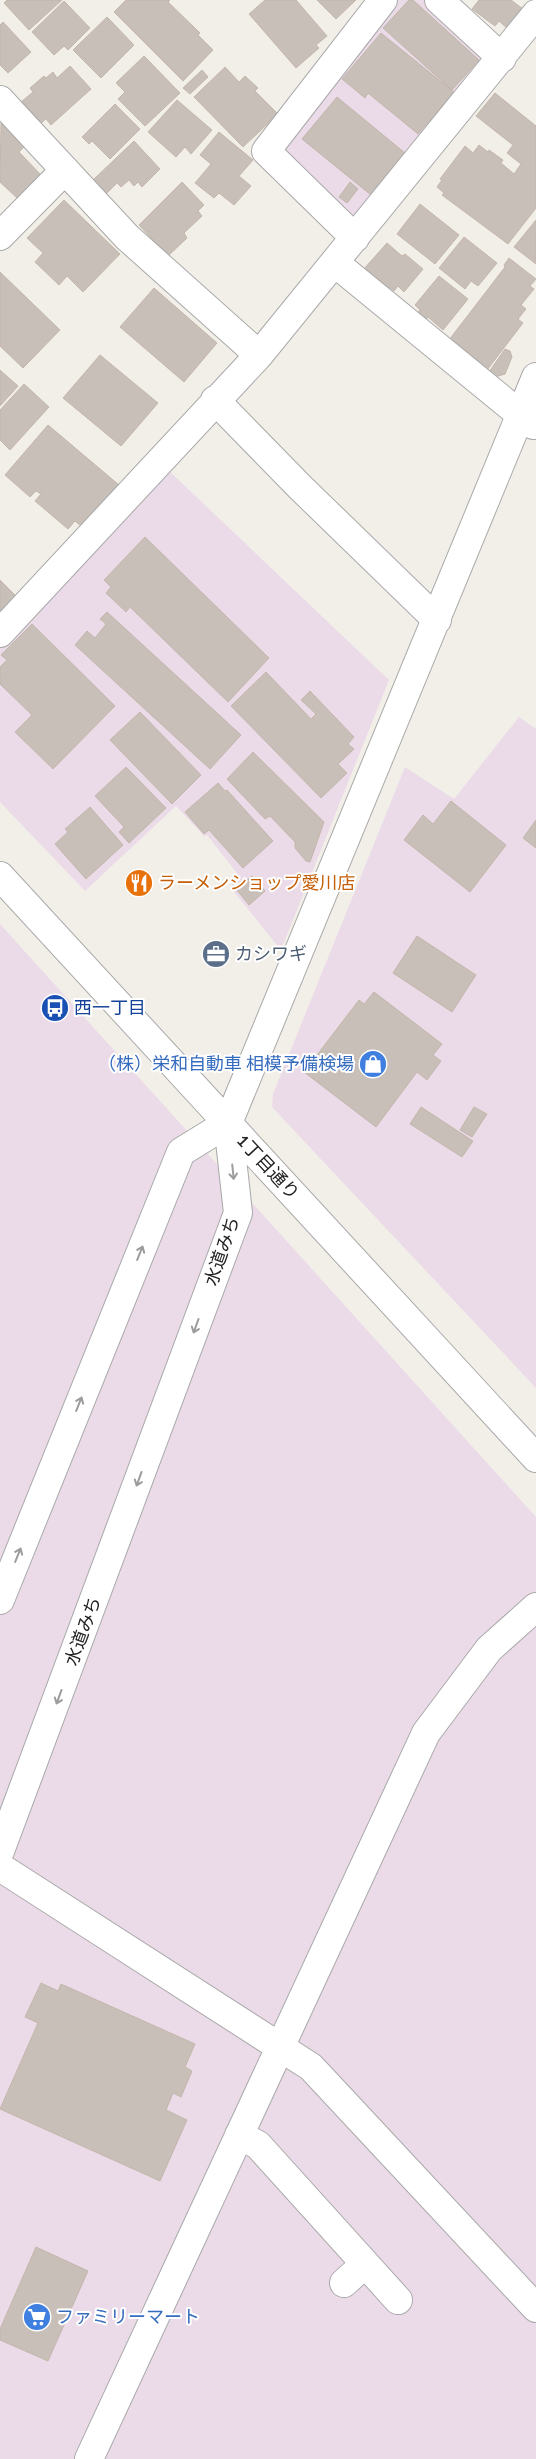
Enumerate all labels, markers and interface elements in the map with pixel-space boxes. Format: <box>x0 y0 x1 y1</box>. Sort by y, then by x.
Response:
restaurant icon: ラーメンショップ愛川店 <box>124 868 154 898</box>
place label: ラーメンショップ愛川店 <box>158 872 355 894</box>
office icon: カシワギ <box>201 939 231 969</box>
place label: カシワギ <box>235 943 307 965</box>
bus stop icon: 西一丁目 <box>40 993 70 1023</box>
place label: 西一丁目 <box>74 997 146 1019</box>
shop icon: （株）栄和自動車 相模予備検場 <box>358 1049 388 1079</box>
place label: （株）栄和自動車 相模予備検場 <box>98 1053 354 1075</box>
street label: 1丁目通り <box>232 1130 304 1204</box>
one-way arrow <box>228 1163 238 1179</box>
street label: 水道みち <box>200 1213 244 1289</box>
one-way arrow <box>136 1246 145 1261</box>
one-way arrow <box>191 1318 200 1334</box>
one-way arrow <box>75 1397 84 1412</box>
one-way arrow <box>134 1471 143 1486</box>
one-way arrow <box>14 1548 24 1563</box>
street label: 水道みち <box>60 1593 106 1669</box>
one-way arrow <box>54 1689 63 1704</box>
supermarket icon: ファミリーマート <box>22 2302 52 2332</box>
place label: ファミリーマート <box>56 2306 200 2328</box>

